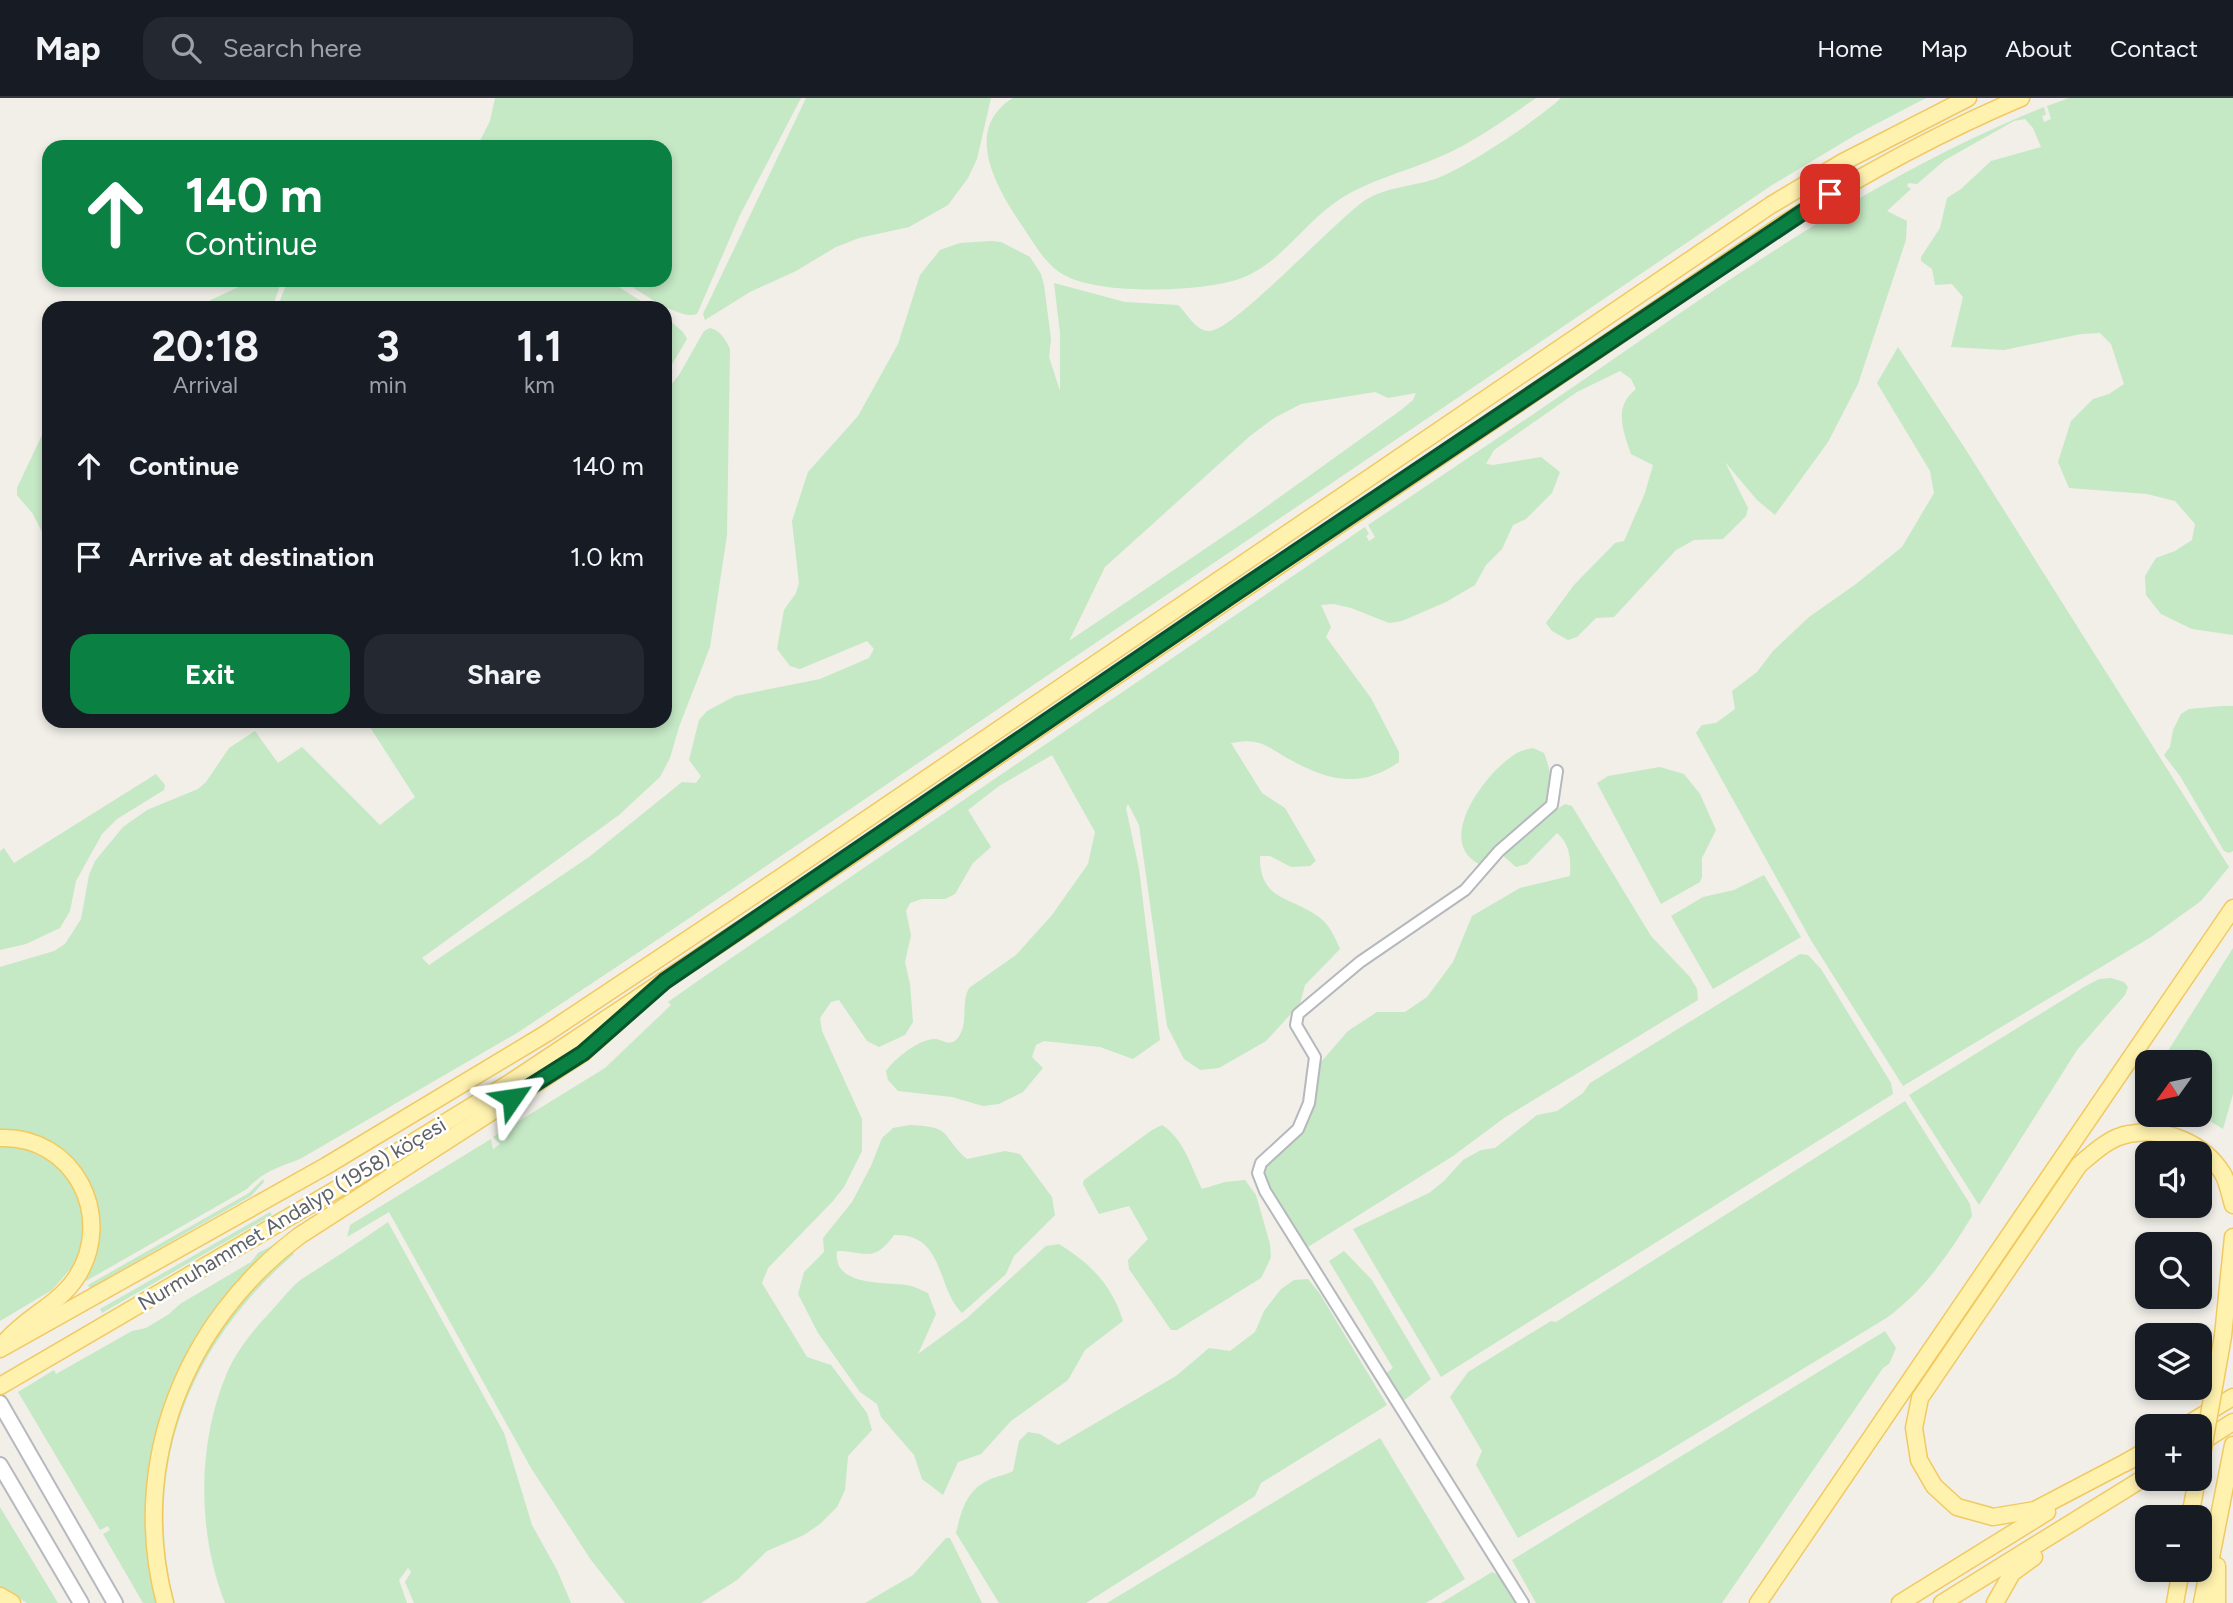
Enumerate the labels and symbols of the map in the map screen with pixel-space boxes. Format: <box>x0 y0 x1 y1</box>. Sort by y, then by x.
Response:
pin <box>1800 164 1860 224</box>
north arrow <box>2135 1050 2212 1127</box>
position arrow <box>475 1061 549 1135</box>
street label: Nurmuhammet Andalyp (1958) köçesi <box>133 1111 450 1316</box>

